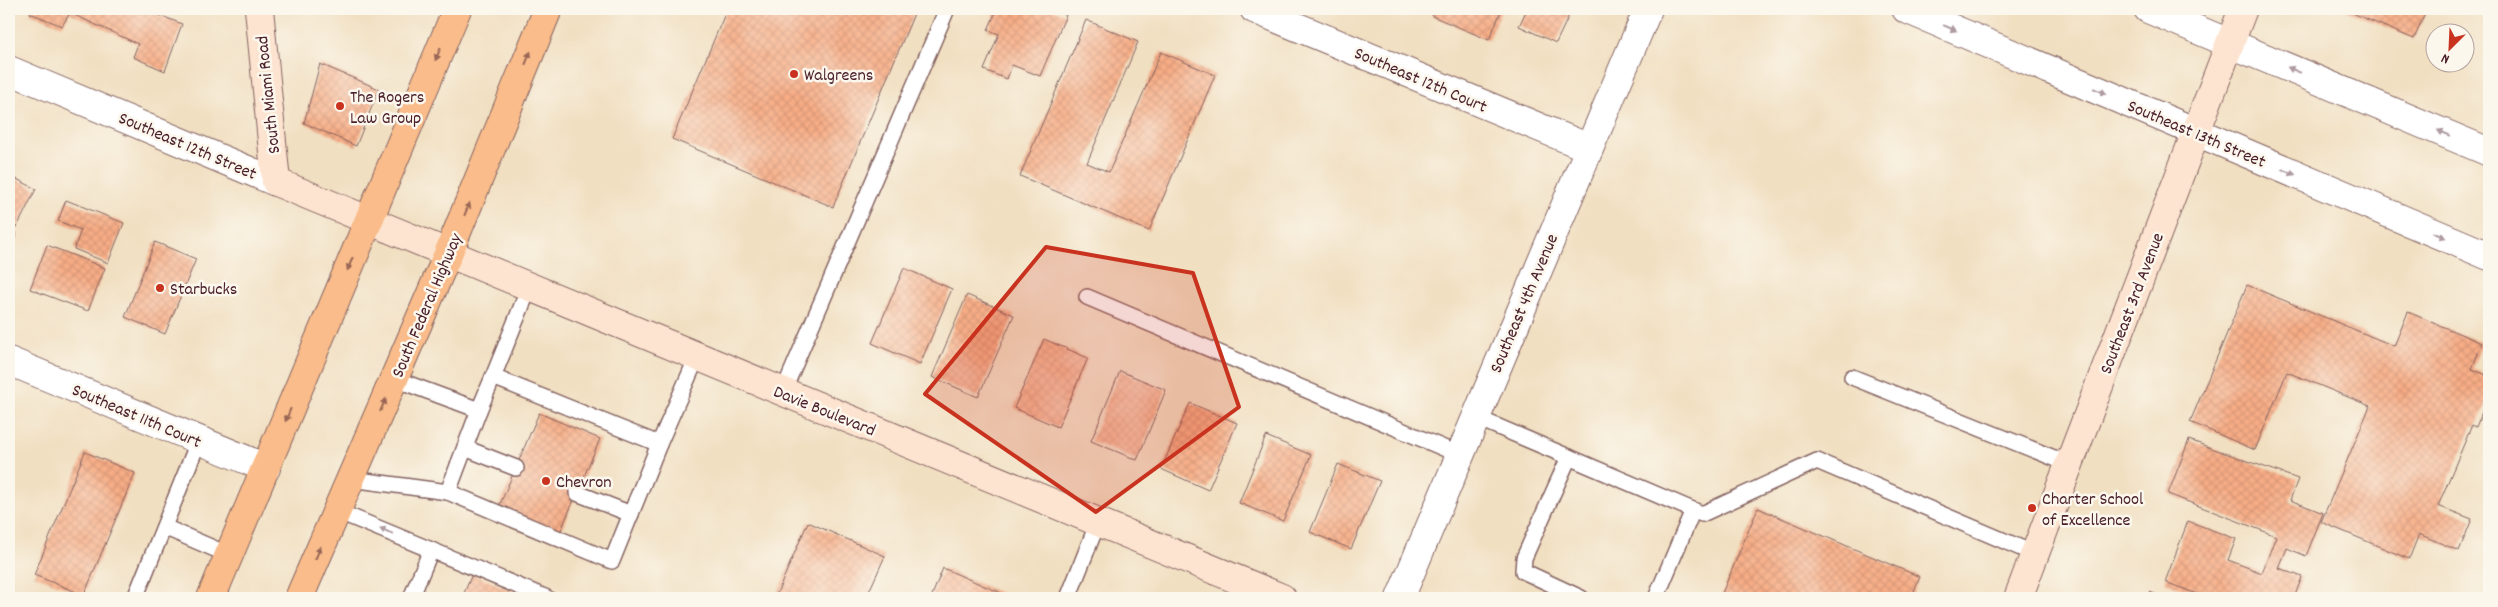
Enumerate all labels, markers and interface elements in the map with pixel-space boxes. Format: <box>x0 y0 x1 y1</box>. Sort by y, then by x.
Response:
north arrow <box>2426 22 2476 72</box>
one-way arrow <box>1943 24 1957 32</box>
street label: South Miami Road <box>251 35 288 155</box>
street label: Southeast 12th Court <box>1350 42 1491 121</box>
one-way arrow <box>434 47 442 62</box>
text: N <box>2438 47 2453 69</box>
one-way arrow <box>524 51 532 65</box>
place label: Walgreens <box>804 64 873 89</box>
one-way arrow <box>2287 65 2302 73</box>
marker: Walgreens <box>788 68 800 80</box>
place label: The Rogers Law Group <box>350 86 424 132</box>
one-way arrow <box>2093 88 2107 96</box>
street label: Southeast 13th Street <box>2123 95 2269 176</box>
marker: The Rogers Law Group <box>334 100 346 112</box>
street label: Southeast 12th Street <box>114 107 260 188</box>
one-way arrow <box>2437 128 2451 136</box>
one-way arrow <box>2282 168 2296 176</box>
one-way arrow <box>463 202 471 216</box>
street label: South Federal Highway <box>387 229 470 382</box>
street label: Southeast 3rd Avenue <box>2095 229 2172 378</box>
street label: Southeast 4th Avenue <box>1485 230 1566 377</box>
one-way arrow <box>2432 231 2446 239</box>
one-way arrow <box>346 257 354 272</box>
place label: Starbucks <box>170 278 237 303</box>
marker: Starbucks <box>154 282 166 294</box>
street label: Southeast 11th Court <box>68 379 205 456</box>
street label: Davie Boulevard <box>769 380 879 444</box>
one-way arrow <box>380 398 388 412</box>
one-way arrow <box>284 407 292 422</box>
place label: Chevron <box>556 471 612 496</box>
marker: Chevron <box>540 475 552 487</box>
place label: Charter School of Excellence <box>2042 488 2144 534</box>
marker: Charter School of Excellence <box>2026 502 2038 514</box>
one-way arrow <box>379 527 393 535</box>
one-way arrow <box>315 546 323 561</box>

